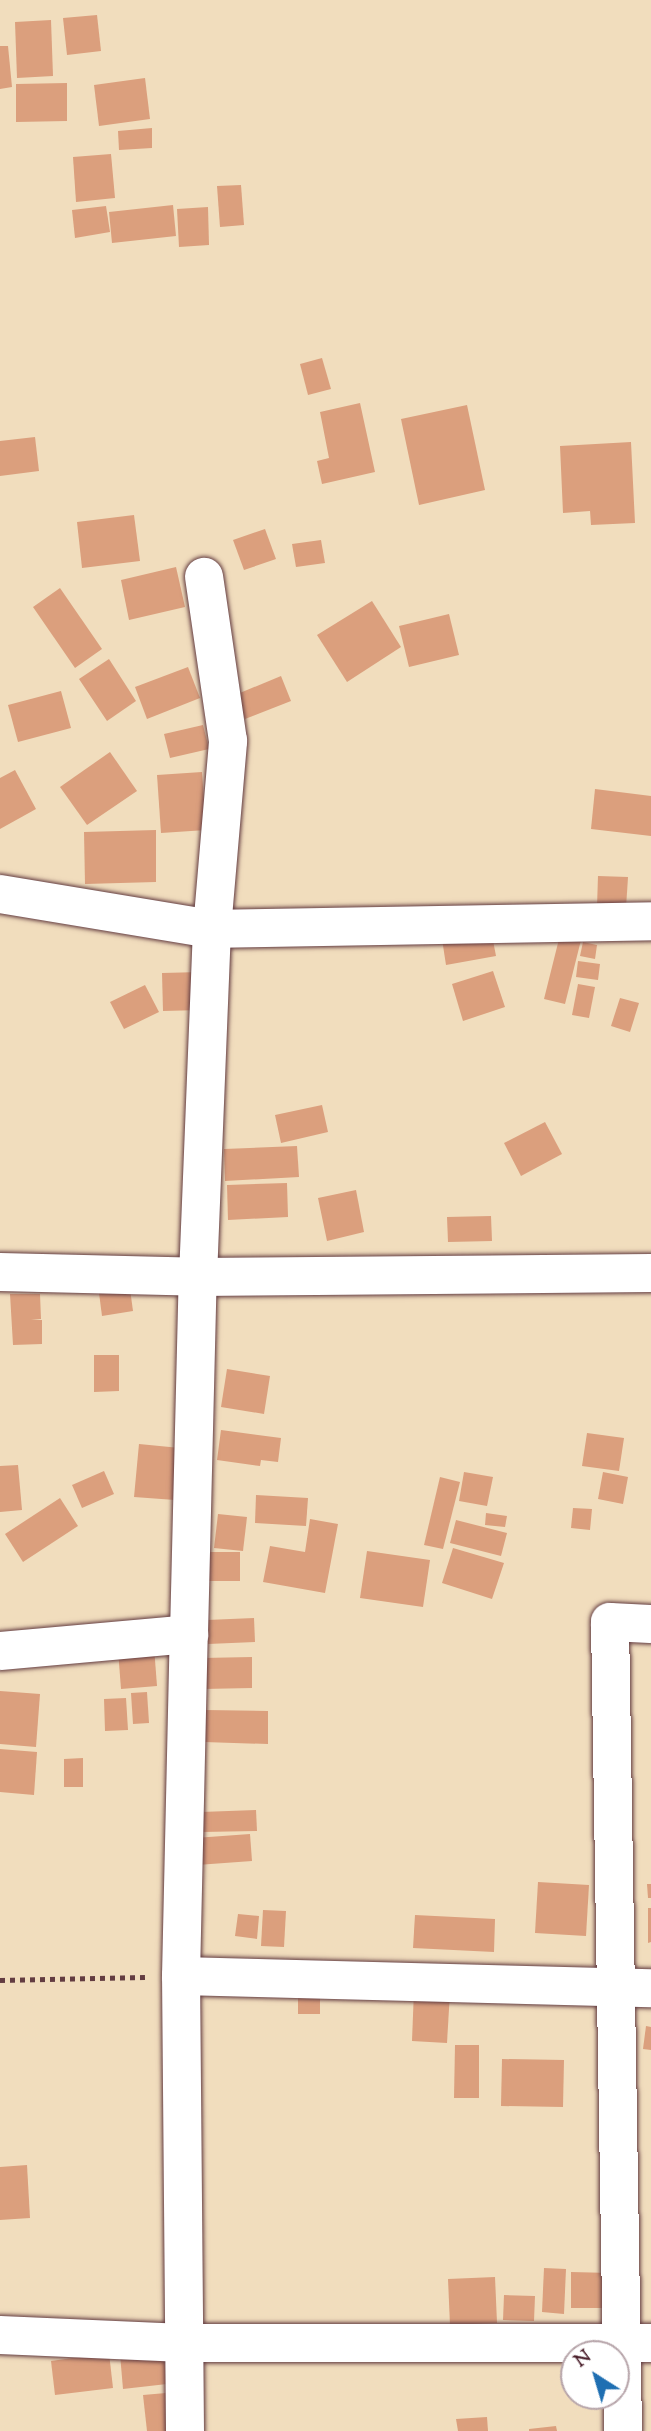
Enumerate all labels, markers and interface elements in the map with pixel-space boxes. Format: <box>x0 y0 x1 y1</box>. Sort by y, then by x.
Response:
north arrow <box>560 2340 630 2410</box>
text: N <box>569 2344 597 2375</box>

